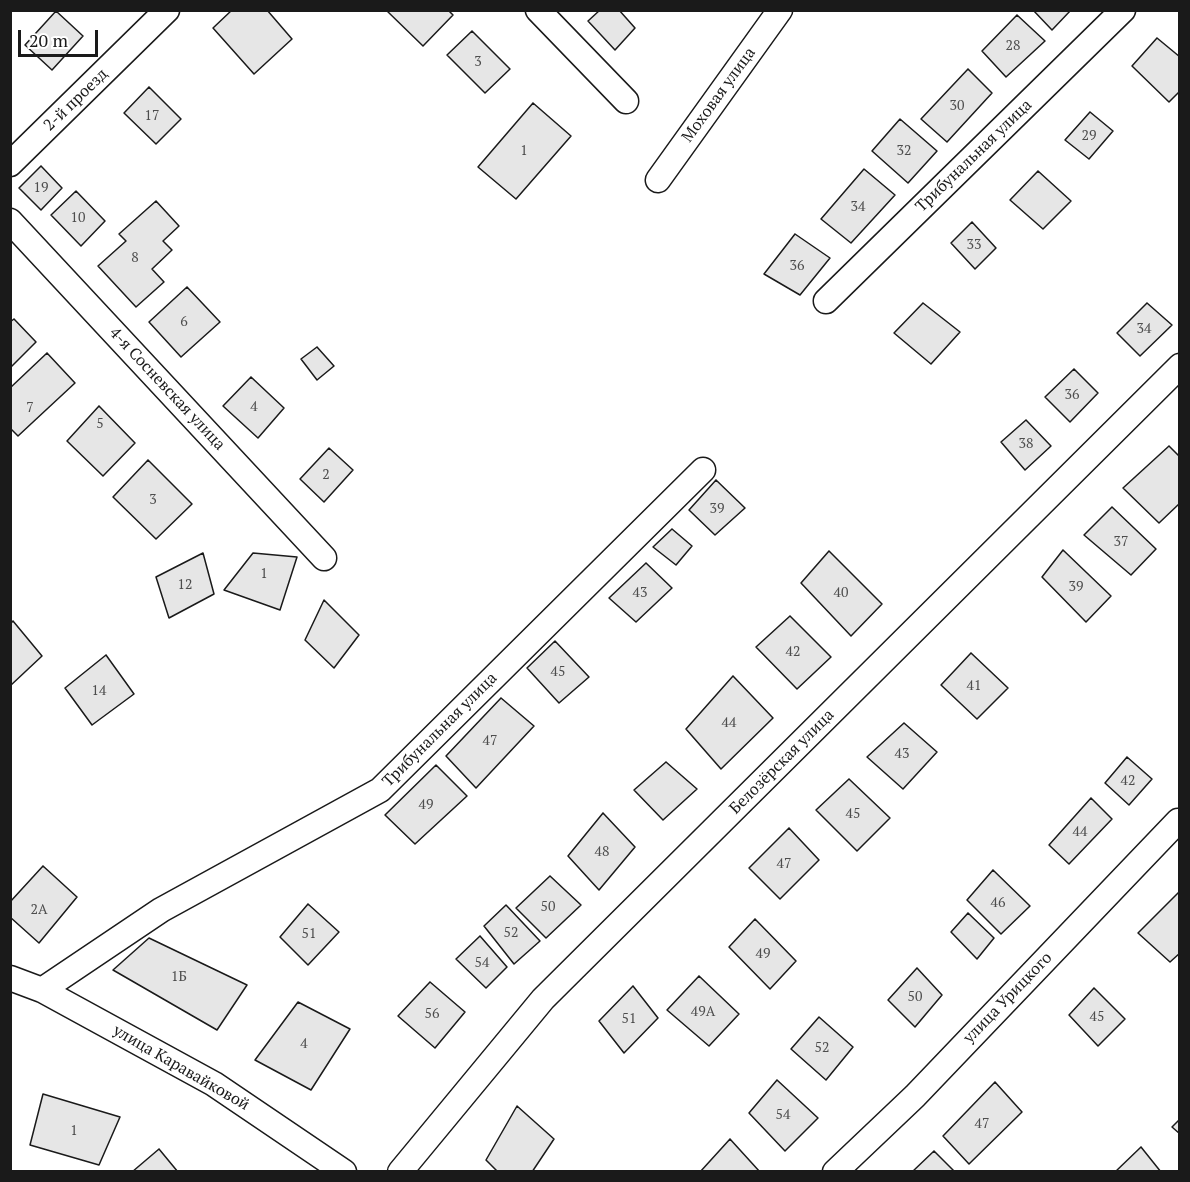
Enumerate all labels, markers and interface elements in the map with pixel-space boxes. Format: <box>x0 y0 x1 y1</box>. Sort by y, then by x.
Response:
scale bar <box>21 18 100 56</box>
text: 20 m <box>29 28 68 52</box>
house number: 28 <box>1006 38 1020 54</box>
street label: Моховая улица <box>678 44 760 146</box>
house number: 3 <box>474 54 482 70</box>
street label: 2-й проезд <box>40 65 112 135</box>
street label: Трибунальная улица <box>912 96 1036 216</box>
house number: 30 <box>950 98 964 114</box>
house number: 17 <box>145 108 159 124</box>
house number: 29 <box>1082 128 1096 144</box>
house number: 1 <box>520 143 528 159</box>
house number: 32 <box>897 143 911 159</box>
house number: 19 <box>34 180 48 196</box>
house number: 34 <box>851 199 865 215</box>
house number: 10 <box>71 210 85 226</box>
house number: 33 <box>967 237 981 253</box>
house number: 8 <box>131 250 139 266</box>
house number: 36 <box>790 258 804 274</box>
house number: 6 <box>180 314 188 330</box>
house number: 34 <box>1137 321 1151 337</box>
street label: 4-я Сосневская улица <box>105 324 229 454</box>
house number: 36 <box>1065 387 1079 403</box>
house number: 4 <box>250 399 258 415</box>
house number: 7 <box>26 400 34 416</box>
house number: 5 <box>96 416 104 432</box>
house number: 38 <box>1019 436 1033 452</box>
house number: 2 <box>322 467 330 483</box>
house number: 3 <box>149 492 157 508</box>
house number: 39 <box>710 501 724 517</box>
house number: 37 <box>1114 534 1128 550</box>
house number: 1 <box>260 566 268 582</box>
house number: 12 <box>178 577 192 593</box>
house number: 39 <box>1069 579 1083 595</box>
house number: 43 <box>633 585 647 601</box>
house number: 40 <box>834 585 848 601</box>
house number: 42 <box>786 644 800 660</box>
house number: 45 <box>551 664 565 680</box>
street label: Трибунальная улица <box>379 669 501 791</box>
house number: 41 <box>967 678 981 694</box>
house number: 14 <box>92 683 106 699</box>
street label: Белозёрская улица <box>726 706 838 818</box>
house number: 44 <box>722 715 736 731</box>
house number: 47 <box>483 733 497 749</box>
house number: 43 <box>895 746 909 762</box>
house number: 42 <box>1121 773 1135 789</box>
house number: 49 <box>419 797 433 813</box>
house number: 45 <box>846 806 860 822</box>
house number: 44 <box>1073 824 1087 840</box>
house number: 48 <box>595 844 609 860</box>
house number: 47 <box>777 856 791 872</box>
house number: 46 <box>991 895 1005 911</box>
house number: 50 <box>541 899 555 915</box>
house number: 2А <box>30 902 48 918</box>
house number: 52 <box>504 925 518 941</box>
house number: 51 <box>302 926 316 942</box>
house number: 49 <box>756 946 770 962</box>
street label: улица Урицкого <box>960 948 1056 1048</box>
house number: 54 <box>475 955 489 971</box>
house number: 1Б <box>171 969 187 985</box>
house number: 50 <box>908 989 922 1005</box>
house number: 49А <box>691 1004 715 1020</box>
house number: 56 <box>425 1006 439 1022</box>
house number: 45 <box>1090 1009 1104 1025</box>
house number: 51 <box>622 1011 636 1027</box>
street label: улица Каравайковой <box>109 1021 253 1115</box>
house number: 4 <box>300 1036 308 1052</box>
house number: 52 <box>815 1040 829 1056</box>
house number: 54 <box>776 1107 790 1123</box>
house number: 47 <box>975 1116 989 1132</box>
house number: 1 <box>70 1123 78 1139</box>

